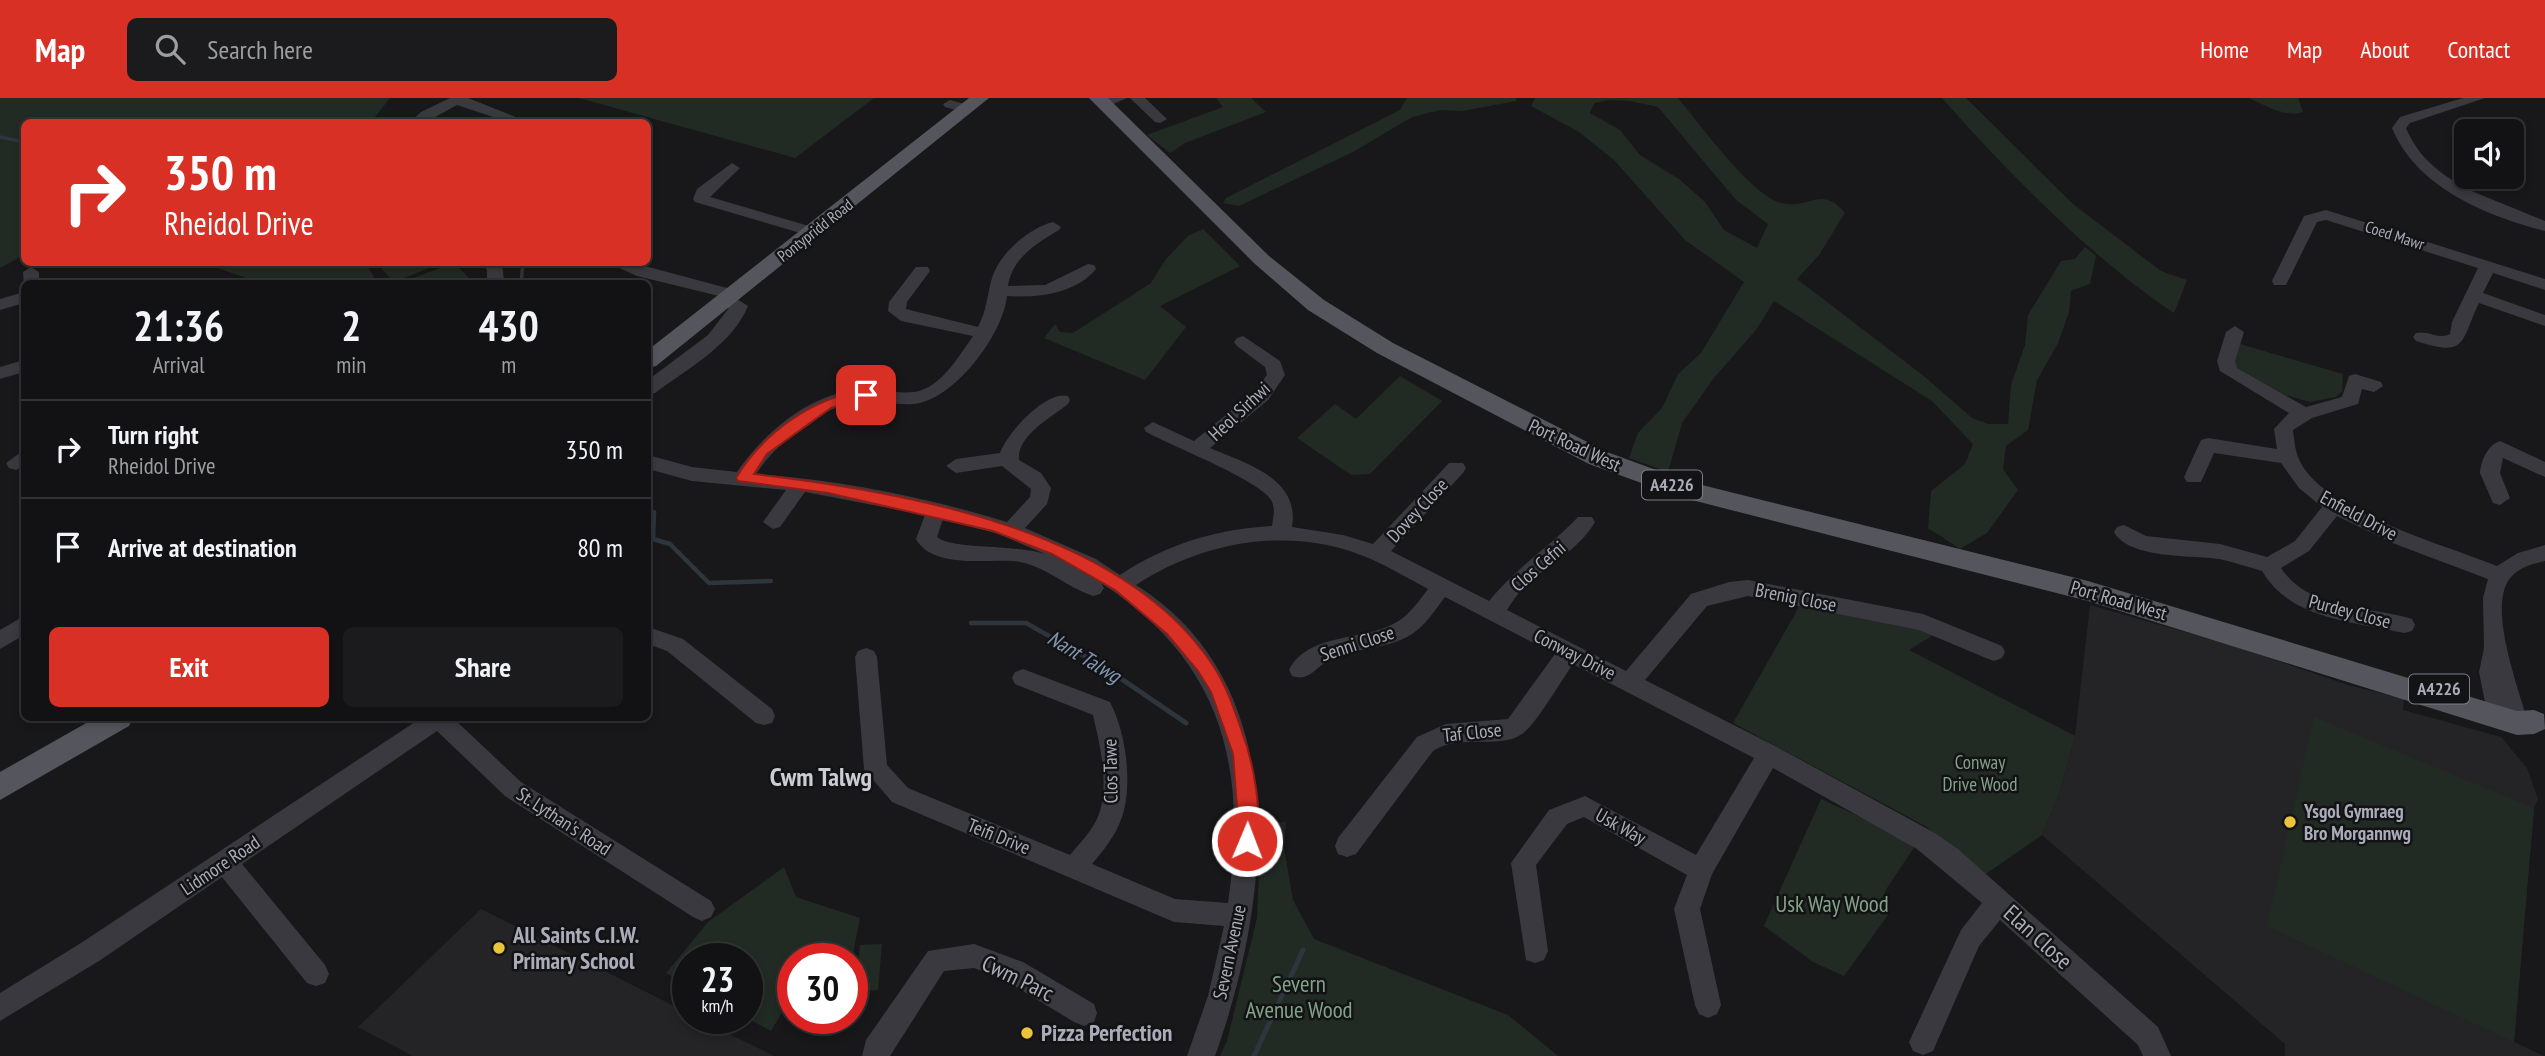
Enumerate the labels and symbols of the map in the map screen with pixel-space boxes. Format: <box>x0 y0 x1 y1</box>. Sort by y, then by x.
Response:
street label: Pontypridd Road <box>773 194 857 266</box>
street label: Coed Mawr <box>2363 216 2428 254</box>
pin <box>836 365 896 425</box>
street label: Heol Sirhwi <box>1203 376 1275 446</box>
street label: Port Road West <box>1525 413 1626 477</box>
road number: A4226 <box>1642 470 1702 500</box>
street label: Dovey Close <box>1381 473 1453 547</box>
street label: Enfield Drive <box>2316 485 2402 545</box>
street label: Clos Cefni <box>1506 536 1570 596</box>
street label: Port Road West <box>2068 575 2171 625</box>
street label: Brenig Close <box>1753 577 1839 617</box>
street label: Purdey Close <box>2307 589 2394 633</box>
street label: Senni Close <box>1317 620 1397 666</box>
street label: Conway Drive <box>1530 623 1620 685</box>
water label: Nant Talwg <box>1043 624 1127 690</box>
road number: A4226 <box>2409 674 2469 704</box>
street label: Taf Close <box>1441 717 1503 747</box>
street label: Clos Tawe <box>1097 738 1123 804</box>
park label: Conway Drive Wood <box>1943 750 2017 796</box>
district label: Cwm Talwg <box>770 760 872 793</box>
street label: St. Lythan's Road <box>512 782 616 860</box>
place label: Ysgol Gymraeg Bro Morgannwg <box>2303 799 2411 845</box>
street label: Usk Way <box>1592 802 1651 850</box>
position arrow <box>1210 804 1284 878</box>
street label: Teifi Drive <box>964 813 1034 859</box>
marker: Ysgol Gymraeg Bro Morgannwg <box>2282 814 2298 830</box>
street label: Lidmore Road <box>176 830 264 900</box>
park label: Usk Way Wood <box>1775 889 1889 918</box>
street label: Elan Close <box>1998 898 2079 975</box>
street label: Severn Avenue <box>1207 902 1251 1001</box>
place label: All Saints C.I.W. Primary School <box>512 920 639 975</box>
marker: All Saints C.I.W. Primary School <box>491 940 507 956</box>
speed limit sign: 30 <box>777 943 868 1034</box>
street label: Cwm Parc <box>977 948 1059 1007</box>
park label: Severn Avenue Wood <box>1245 969 1353 1024</box>
place label: Pizza Perfection <box>1041 1018 1172 1047</box>
marker: Pizza Perfection <box>1019 1025 1035 1041</box>

